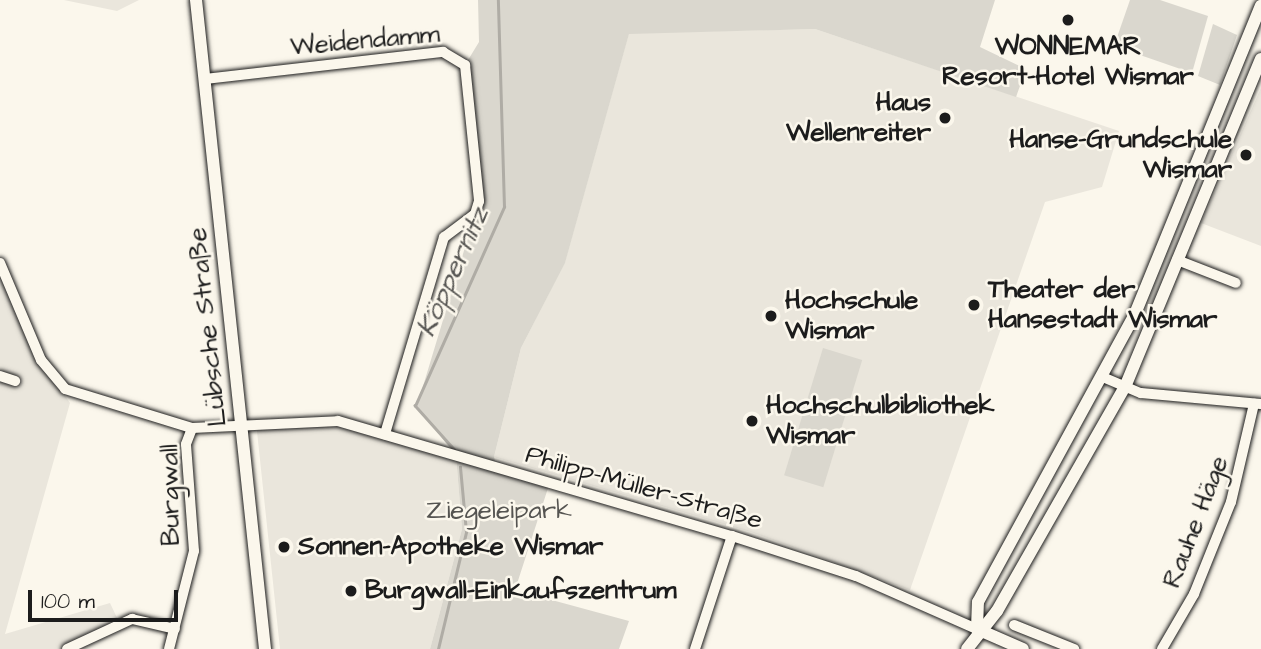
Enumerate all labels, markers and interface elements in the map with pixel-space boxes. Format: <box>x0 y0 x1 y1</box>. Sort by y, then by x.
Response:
marker: WONNEMAR Resort-Hotel Wismar <box>1060 12 1076 28</box>
street label: Weidendamm <box>289 19 441 63</box>
place label: WONNEMAR Resort-Hotel Wismar <box>942 31 1194 92</box>
place label: Haus Wellenreiter <box>786 87 931 148</box>
marker: Haus Wellenreiter <box>937 110 953 126</box>
place label: Hanse-Grundschule Wismar <box>1009 124 1232 186</box>
marker: Hanse-Grundschule Wismar <box>1238 147 1254 163</box>
water label: Köppernitz <box>410 202 496 342</box>
street label: Lübsche Straße <box>182 226 234 428</box>
place label: Theater der Hansestadt Wismar <box>988 274 1217 336</box>
place label: Hochschule Wismar <box>785 285 918 346</box>
marker: Theater der Hansestadt Wismar <box>966 297 982 313</box>
marker: Hochschule Wismar <box>763 308 779 324</box>
place label: Hochschulbibliothek Wismar <box>766 390 995 452</box>
marker: Hochschulbibliothek Wismar <box>744 413 760 429</box>
street label: Philipp-Müller-Straße <box>522 439 766 537</box>
street label: Burgwall <box>155 444 187 546</box>
street label: Rauhe Häge <box>1157 452 1235 592</box>
park label: Ziegeleipark <box>426 495 572 527</box>
place label: Sonnen-Apotheke Wismar <box>298 531 603 563</box>
marker: Sonnen-Apotheke Wismar <box>276 539 292 555</box>
place label: Burgwall-Einkaufszentrum <box>365 575 676 607</box>
scale bar <box>32 576 182 620</box>
marker: Burgwall-Einkaufszentrum <box>343 583 359 599</box>
text: 100 m <box>41 587 95 616</box>

